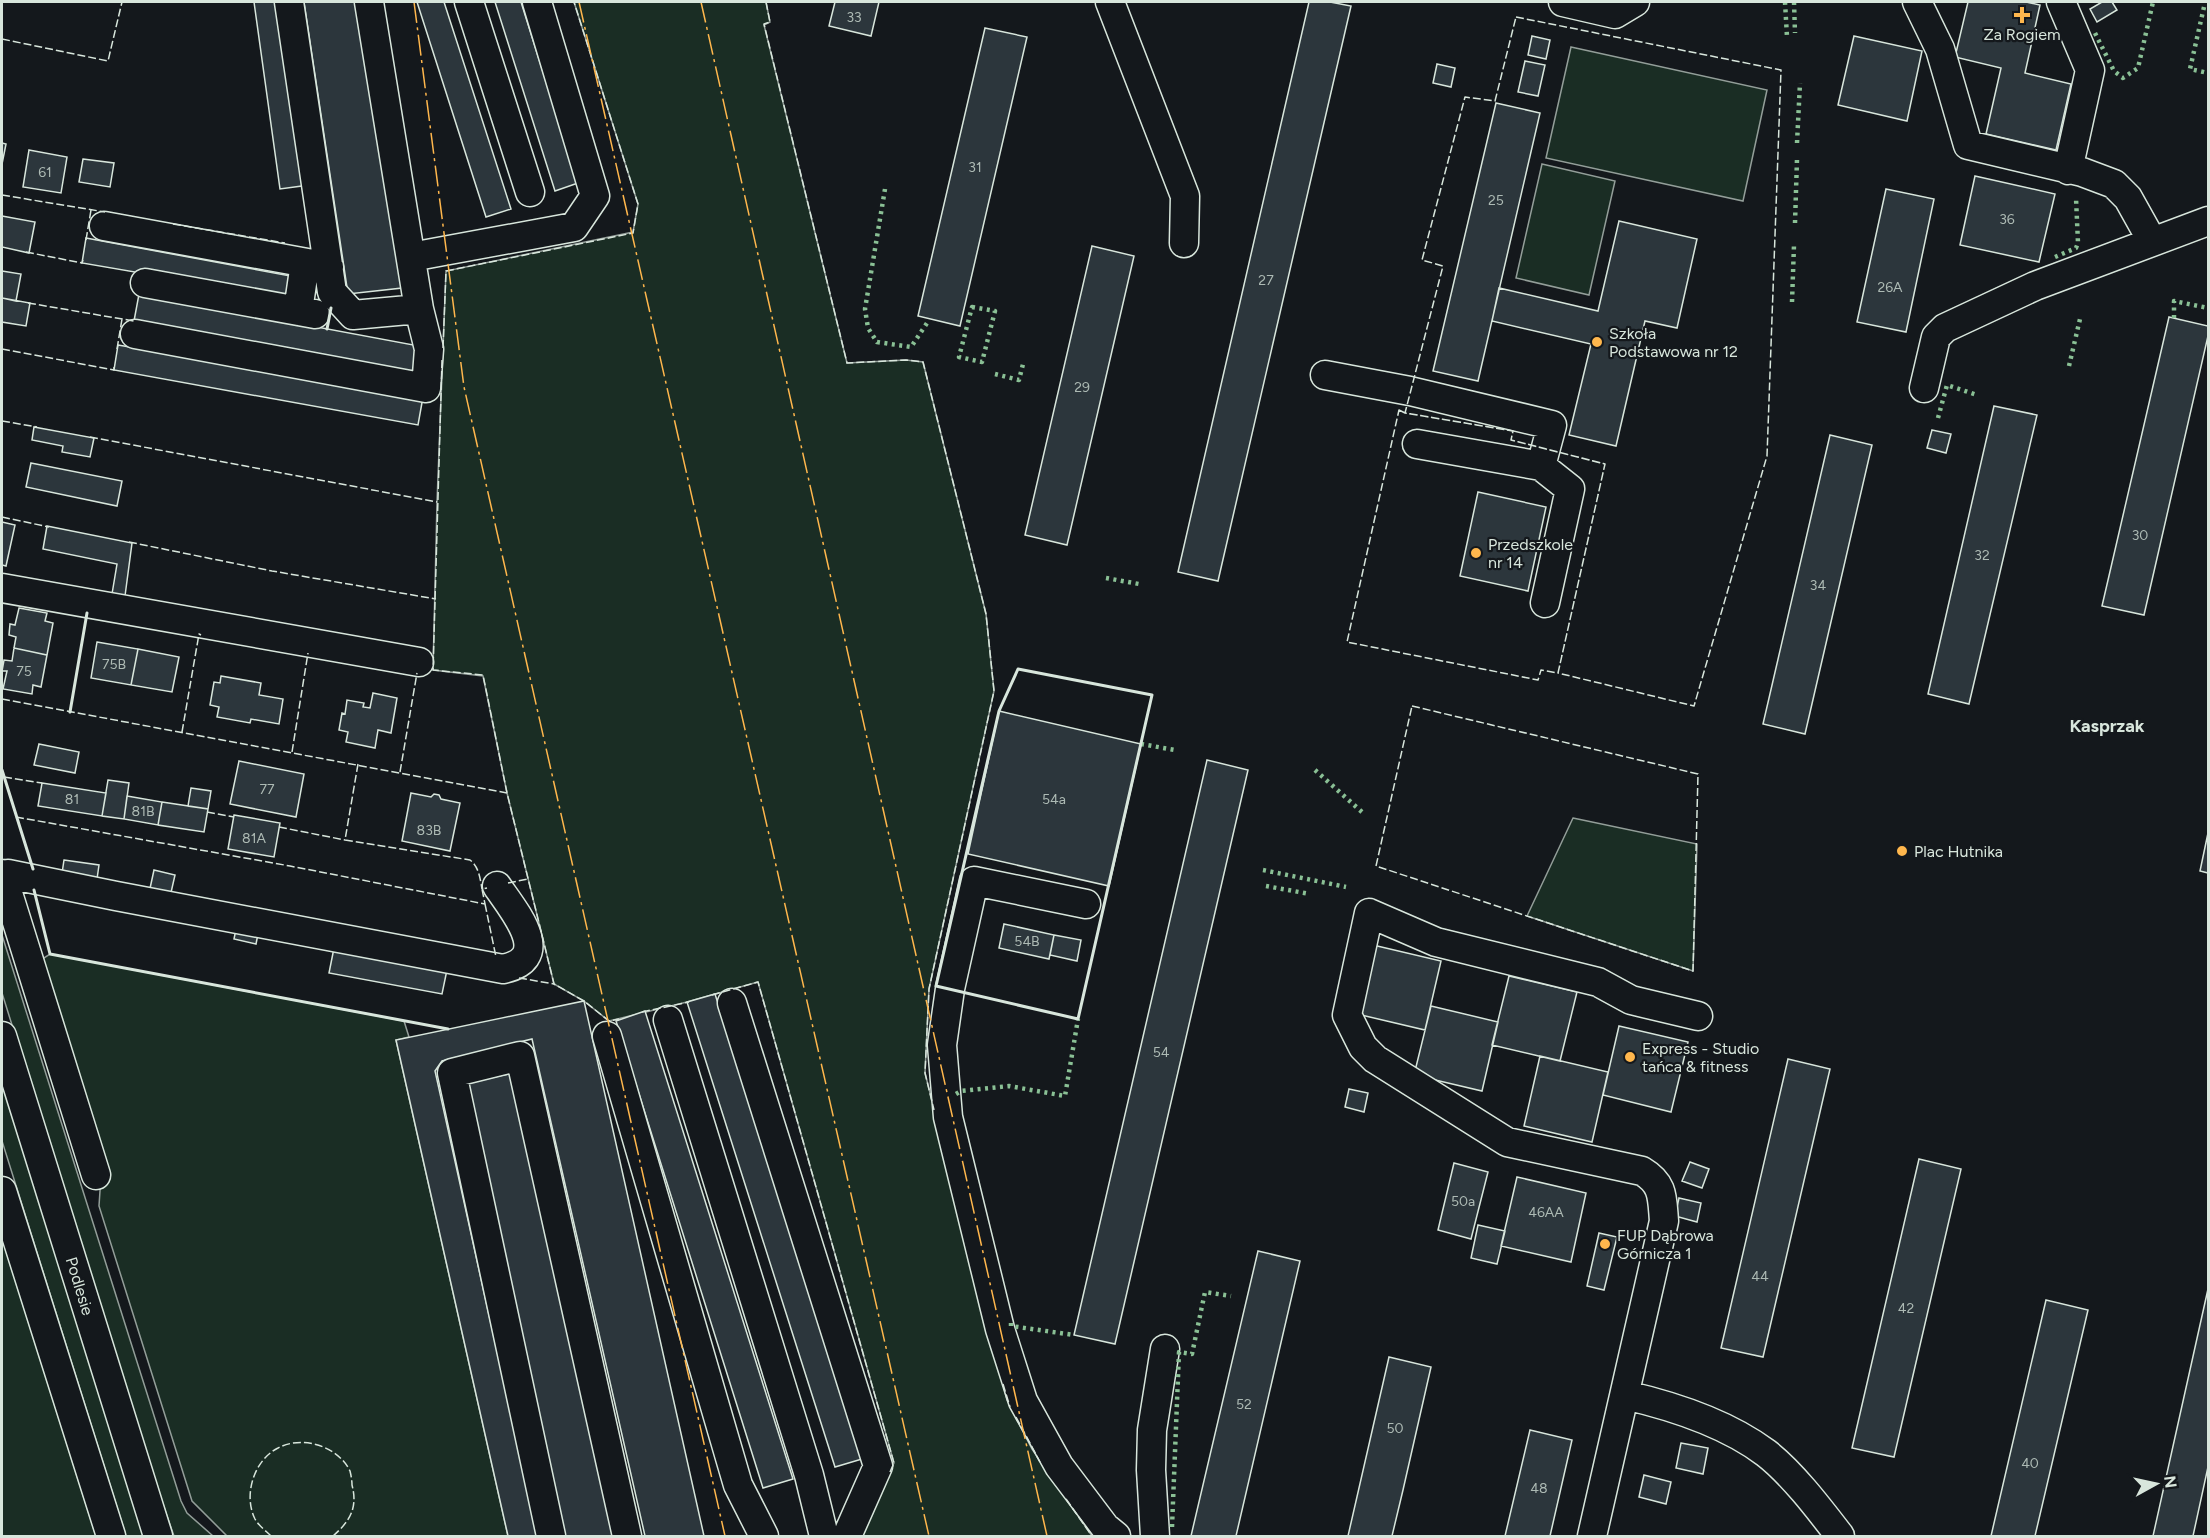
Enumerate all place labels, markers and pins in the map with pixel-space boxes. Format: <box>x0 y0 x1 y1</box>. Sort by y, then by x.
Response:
marker: Za Rogiem <box>2015 8 2029 22</box>
place label: Za Rogiem <box>1983 25 2061 44</box>
place label: Szkoła Podstawowa nr 12 <box>1609 324 1738 361</box>
marker: Szkoła Podstawowa nr 12 <box>1590 335 1604 349</box>
place label: Przedszkole nr 14 <box>1488 535 1573 572</box>
marker: Przedszkole nr 14 <box>1469 546 1483 560</box>
place label: Plac Hutnika <box>1914 842 2003 861</box>
marker: Plac Hutnika <box>1895 844 1909 858</box>
place label: Express - Studio tańca & fitness <box>1642 1039 1759 1076</box>
marker: Express - Studio tańca & fitness <box>1623 1050 1637 1064</box>
place label: FUP Dąbrowa Górnicza 1 <box>1617 1226 1714 1263</box>
marker: FUP Dąbrowa Górnicza 1 <box>1598 1237 1612 1251</box>

